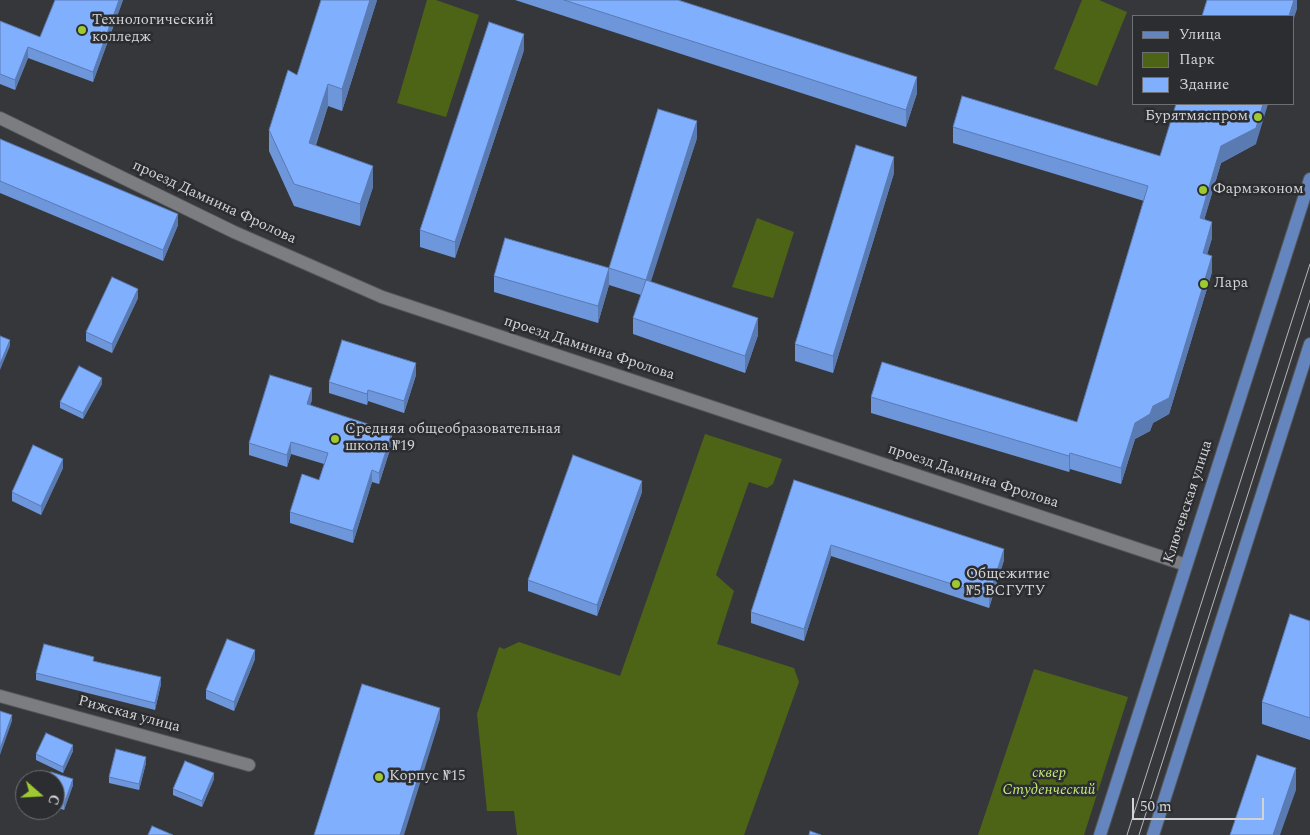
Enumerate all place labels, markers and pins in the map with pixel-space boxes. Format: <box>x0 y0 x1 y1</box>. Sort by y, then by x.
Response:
place label: Технологический колледж <box>92 12 214 47</box>
marker: Технологический колледж <box>76 24 88 36</box>
place label: Бурятмяспром <box>1145 108 1248 126</box>
marker: Бурятмяспром <box>1252 111 1264 123</box>
place label: Фармэконом <box>1213 181 1303 199</box>
marker: Фармэконом <box>1197 184 1209 196</box>
place label: Лара <box>1214 275 1248 293</box>
marker: Лара <box>1198 278 1210 290</box>
place label: Средняя общеобразовательная школа №19 <box>345 421 561 456</box>
marker: Средняя общеобразовательная школа №19 <box>329 433 341 445</box>
place label: Общежитие №5 ВСГУТУ <box>966 566 1050 601</box>
marker: Общежитие №5 ВСГУТУ <box>950 578 962 590</box>
place label: Корпус №15 <box>389 768 465 786</box>
marker: Корпус №15 <box>373 771 385 783</box>

